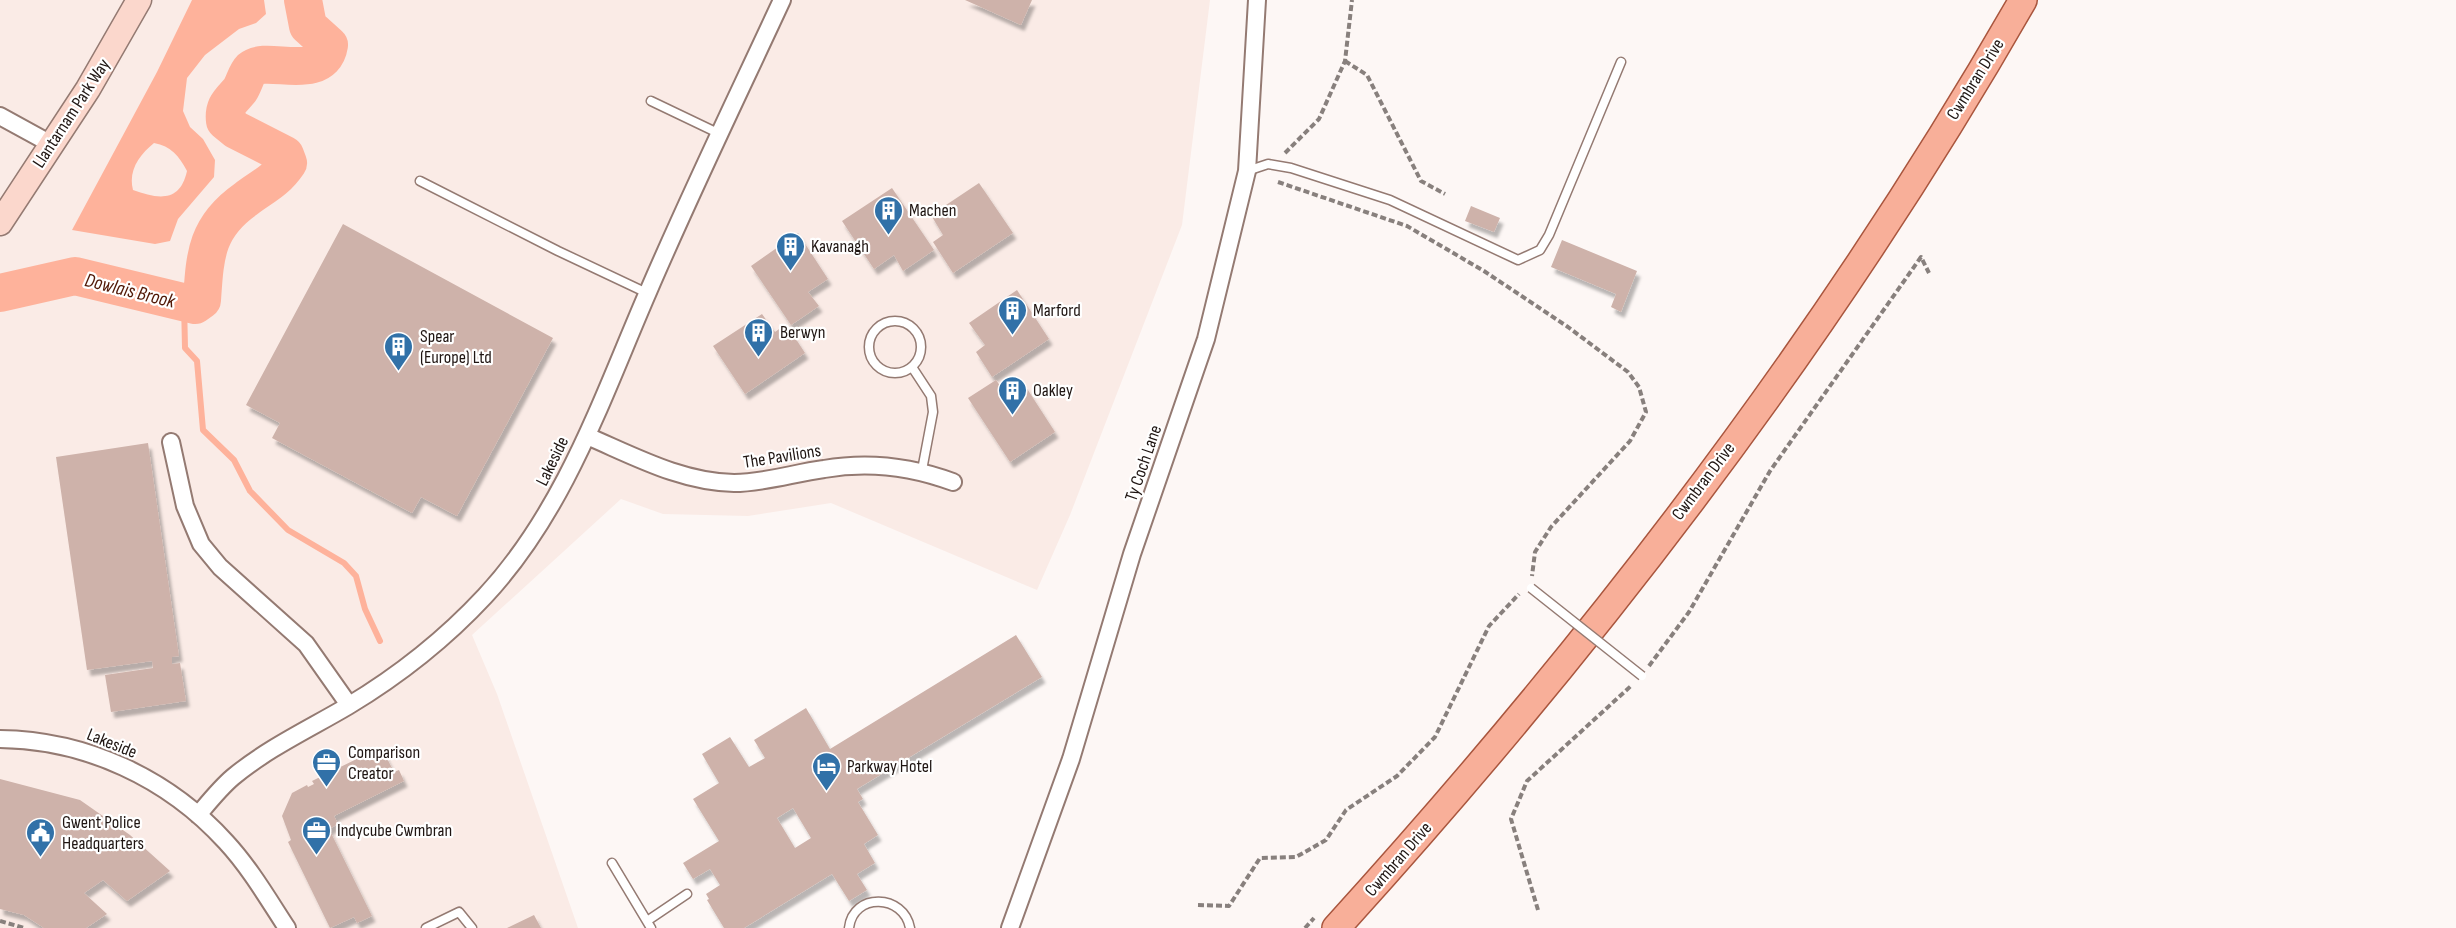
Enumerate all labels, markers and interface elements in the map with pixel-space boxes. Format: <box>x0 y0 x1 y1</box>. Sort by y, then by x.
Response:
street label: Cwmbran Drive <box>1942 35 2009 124</box>
street label: Llantarnam Park Way <box>28 55 114 172</box>
building icon: Machen <box>872 194 904 236</box>
place label: Machen <box>909 200 956 221</box>
building icon: Kavanagh <box>774 230 806 272</box>
place label: Kavanagh <box>811 236 869 257</box>
water label: Dowlais Brook <box>82 268 178 314</box>
building icon: Marford <box>996 294 1028 336</box>
place label: Marford <box>1033 300 1081 321</box>
building icon: Berwyn <box>743 316 775 358</box>
place label: Berwyn <box>780 322 825 343</box>
place label: Spear (Europe) Ltd <box>420 326 492 368</box>
building icon: Spear (Europe) Ltd <box>383 330 415 372</box>
building icon: Oakley <box>996 374 1028 416</box>
place label: Oakley <box>1033 380 1073 401</box>
street label: Ty Coch Lane <box>1121 423 1166 504</box>
street label: Lakeside <box>532 433 573 489</box>
street label: Cwmbran Drive <box>1667 438 1739 524</box>
street label: The Pavilions <box>742 440 822 473</box>
street label: Lakeside <box>84 724 140 763</box>
place label: Comparison Creator <box>348 742 420 784</box>
office icon: Comparison Creator <box>311 746 343 788</box>
hotel icon: Parkway Hotel <box>810 750 842 792</box>
place label: Parkway Hotel <box>847 756 932 777</box>
place label: Gwent Police Headquarters <box>62 812 144 854</box>
office icon: Indycube Cwmbran <box>300 814 332 856</box>
public building icon: Gwent Police Headquarters <box>25 816 57 858</box>
street label: Cwmbran Drive <box>1360 818 1436 901</box>
place label: Indycube Cwmbran <box>337 820 452 841</box>

